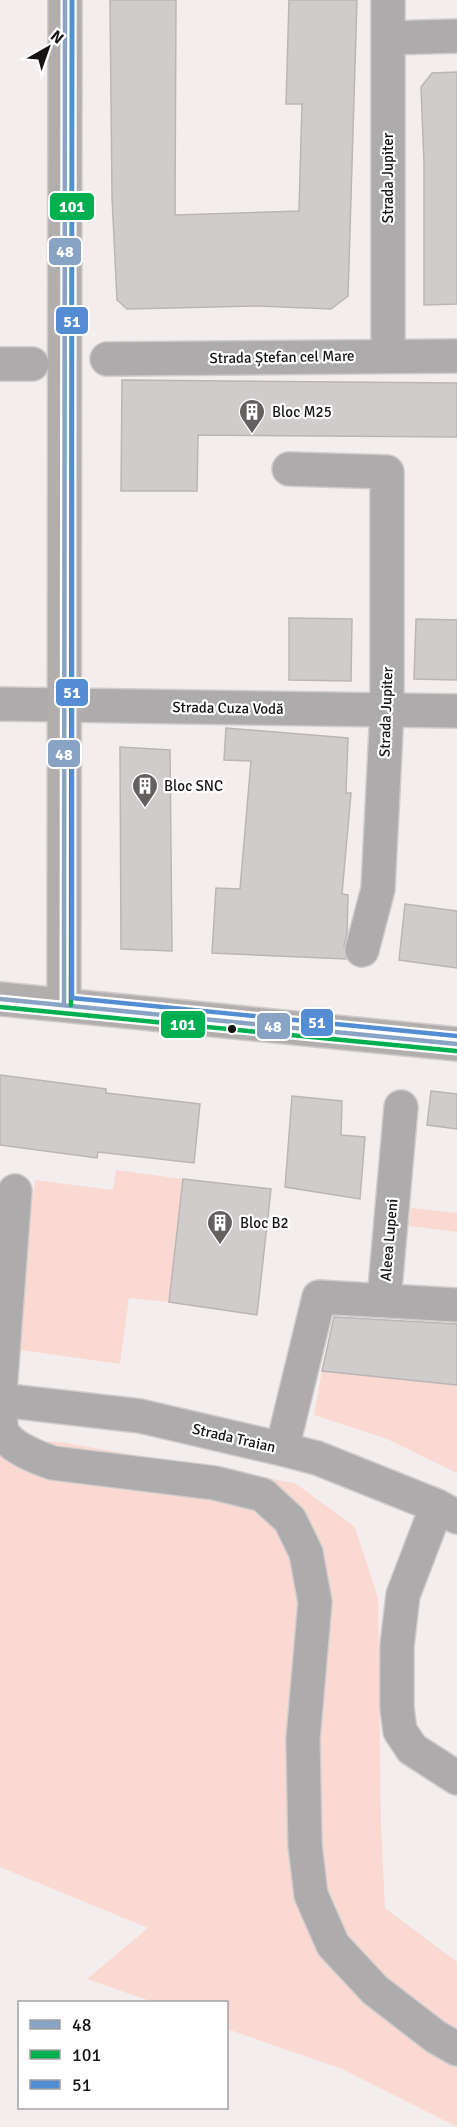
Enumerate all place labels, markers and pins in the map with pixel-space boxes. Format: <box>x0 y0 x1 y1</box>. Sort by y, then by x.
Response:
building icon: Bloc M25 <box>237 397 267 435</box>
place label: Bloc M25 <box>272 403 332 421</box>
building icon: Bloc SNC <box>130 771 160 809</box>
place label: Bloc SNC <box>164 777 223 795</box>
unlabelled marker <box>226 1023 238 1035</box>
building icon: Bloc B2 <box>205 1208 235 1246</box>
place label: Bloc B2 <box>240 1214 289 1232</box>

